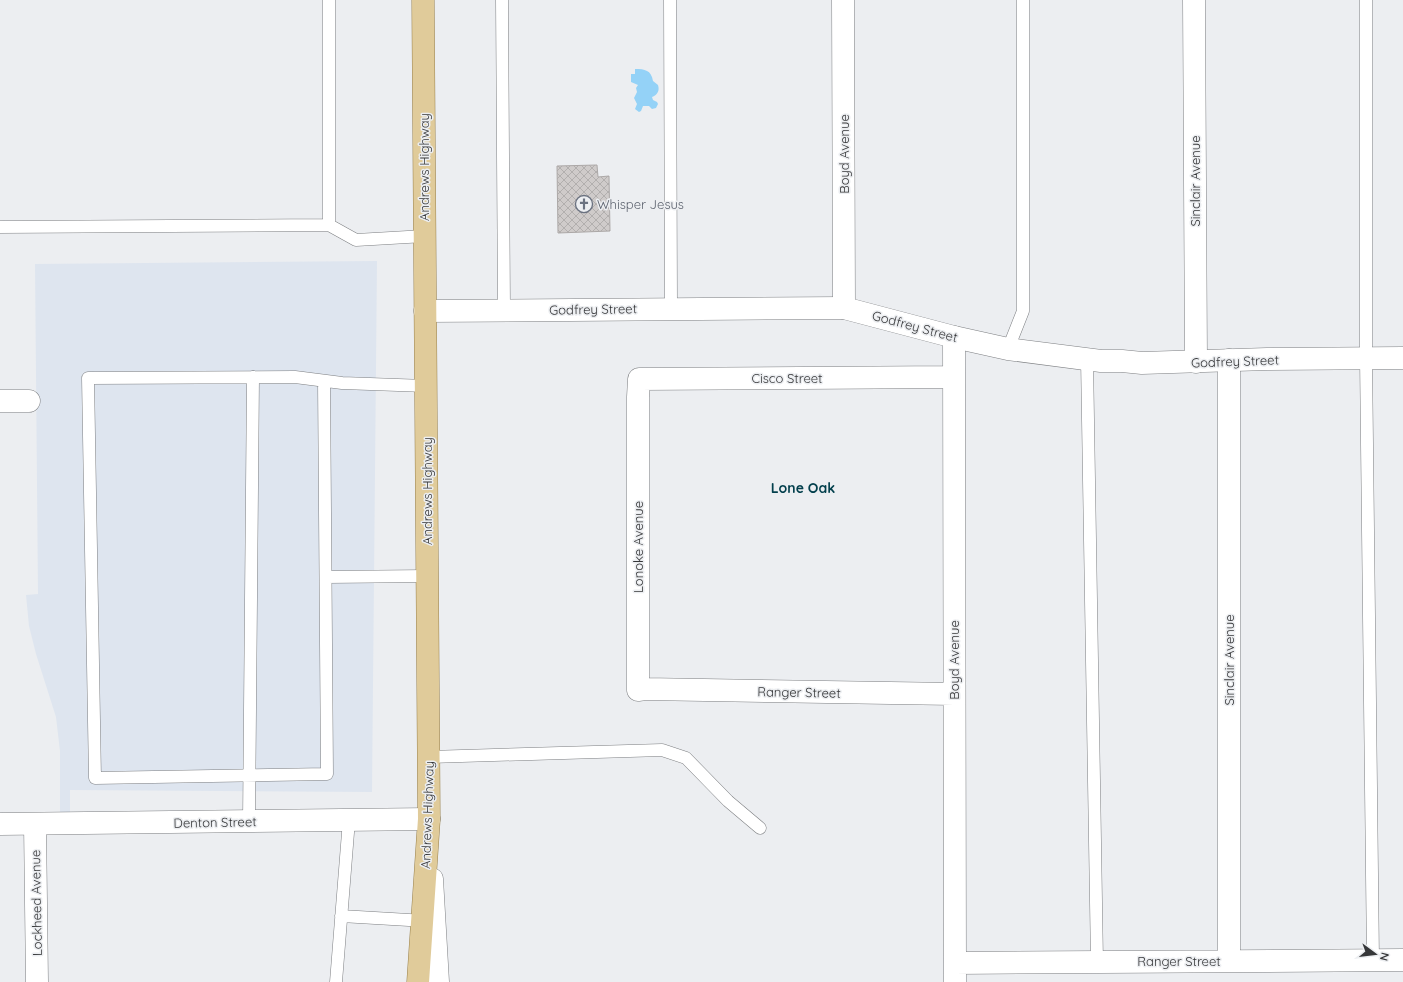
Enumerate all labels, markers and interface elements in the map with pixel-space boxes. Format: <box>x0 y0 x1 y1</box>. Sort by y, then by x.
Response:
street label: Andrews Highway <box>416 113 432 221</box>
street label: Boyd Avenue <box>836 114 852 194</box>
street label: Sinclair Avenue <box>1187 135 1203 227</box>
church icon: Whisper Jesus <box>574 194 594 214</box>
place label: Whisper Jesus <box>597 196 684 212</box>
street label: Godfrey Street <box>549 300 637 318</box>
street label: Godfrey Street <box>870 307 960 345</box>
street label: Godfrey Street <box>1191 351 1279 371</box>
street label: Cisco Street <box>751 370 823 386</box>
street label: Andrews Highway <box>419 437 435 545</box>
district label: Lone Oak <box>771 479 835 497</box>
street label: Lonoke Avenue <box>630 501 646 593</box>
street label: Sinclair Avenue <box>1221 614 1237 706</box>
street label: Boyd Avenue <box>946 620 962 700</box>
street label: Ranger Street <box>757 683 841 701</box>
street label: Andrews Highway <box>417 761 437 869</box>
street label: Denton Street <box>173 813 257 831</box>
street label: Lockheed Avenue <box>27 850 45 956</box>
north arrow <box>1355 934 1395 974</box>
text: N <box>1377 951 1392 962</box>
street label: Ranger Street <box>1137 953 1221 969</box>

